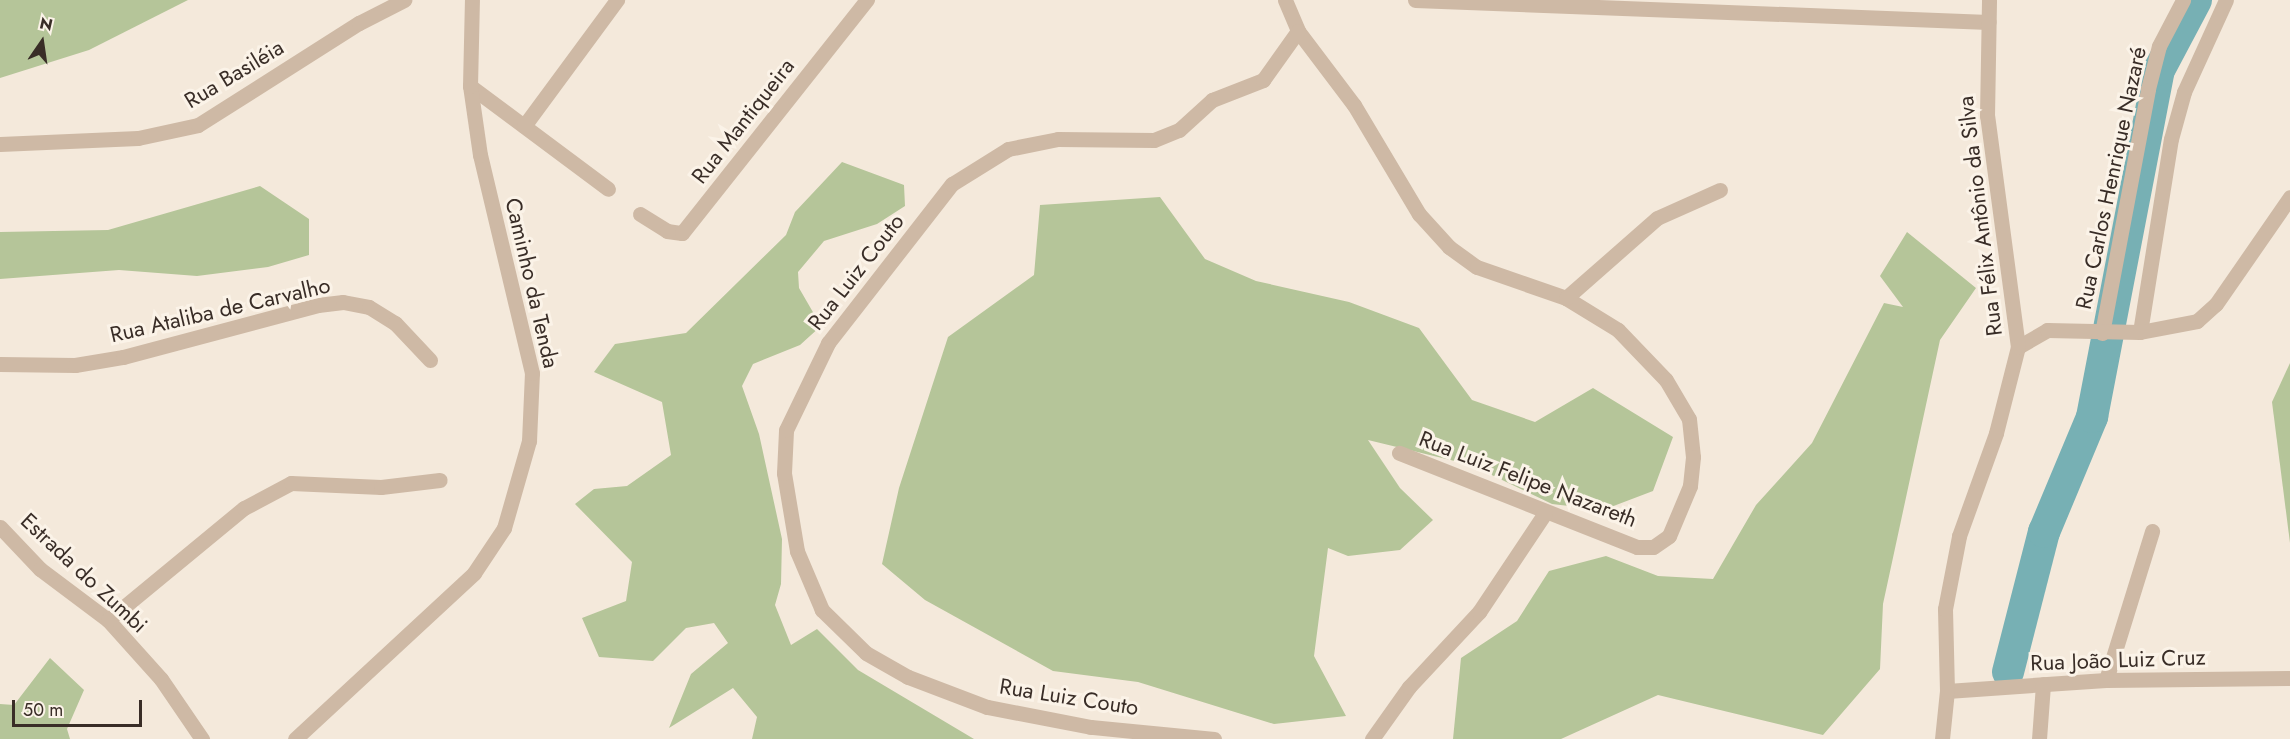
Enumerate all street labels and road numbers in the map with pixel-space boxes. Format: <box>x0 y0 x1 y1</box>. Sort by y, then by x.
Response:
street label: Rua Basiléia <box>180 34 288 114</box>
street label: Rua Carlos Henrique Nazaré <box>2070 44 2152 312</box>
street label: Rua Mantiqueira <box>686 53 800 189</box>
street label: Rua Félix Antônio da Silva <box>1952 95 2008 337</box>
street label: Caminho da Tenda <box>500 195 564 371</box>
street label: Rua Luiz Couto <box>802 209 910 335</box>
street label: Rua Ataliba de Carvalho <box>107 272 333 348</box>
street label: Rua Luiz Felipe Nazareth <box>1415 425 1641 533</box>
street label: Estrada do Zumbi <box>15 508 153 638</box>
street label: Rua João Luiz Cruz <box>2030 644 2206 676</box>
street label: Rua Luiz Couto <box>998 673 1140 721</box>

